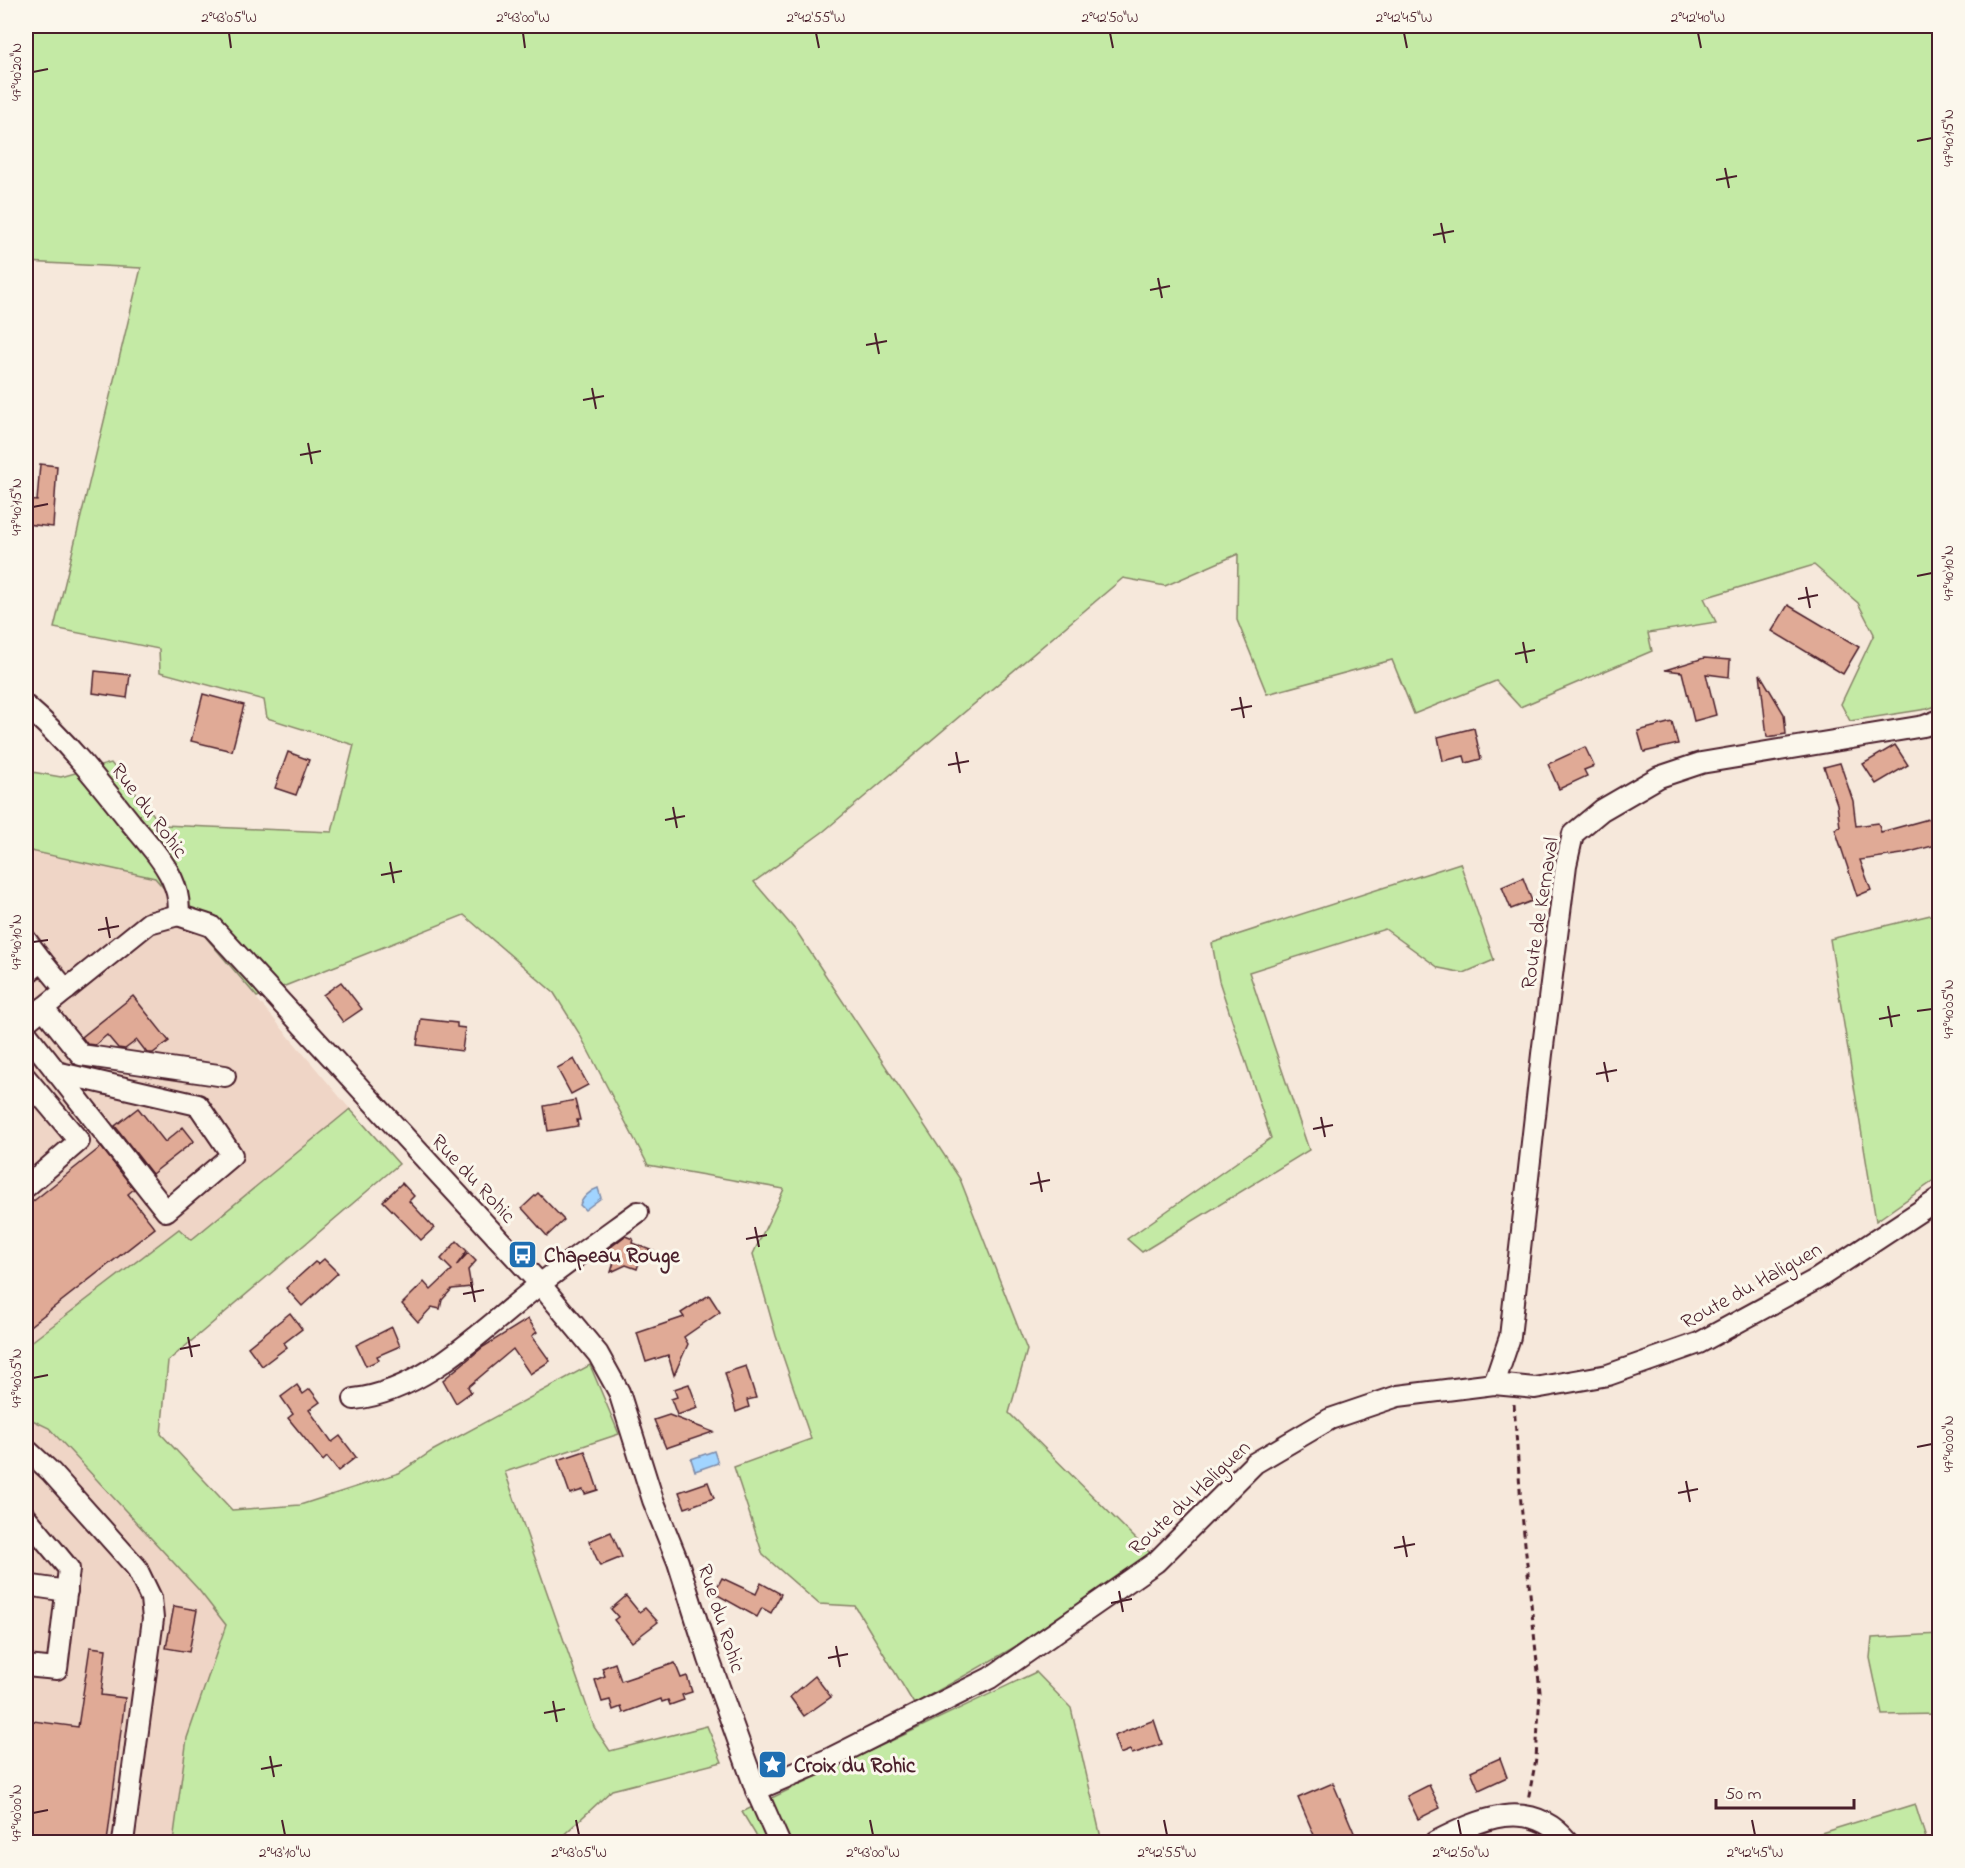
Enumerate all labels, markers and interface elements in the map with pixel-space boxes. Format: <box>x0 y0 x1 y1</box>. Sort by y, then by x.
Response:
text: 2°43'05"W <box>201 7 257 29</box>
text: 2°43'00"W <box>496 7 550 29</box>
text: 2°42'55"W <box>787 7 845 29</box>
text: 2°42'50"W <box>1082 7 1138 29</box>
text: 2°42'45"W <box>1376 7 1432 29</box>
text: 2°42'40"W <box>1671 7 1725 29</box>
text: 47°40'20"N <box>6 43 28 101</box>
text: 47°40'15"N <box>1938 109 1960 167</box>
text: 47°40'15"N <box>6 478 28 536</box>
text: 47°40'10"N <box>1938 545 1960 601</box>
street label: Rue du Rohic <box>103 757 195 866</box>
street label: Route de Kernaval <box>1514 835 1568 991</box>
text: 47°40'10"N <box>6 914 28 970</box>
text: 47°40'05"N <box>1938 979 1960 1039</box>
street label: Rue du Rohic <box>423 1128 522 1231</box>
street label: Route du Haliguen <box>1676 1236 1829 1340</box>
bus stop icon: Chapeau Rouge <box>507 1239 539 1271</box>
place label: Chapeau Rouge <box>544 1242 680 1274</box>
text: 47°40'05"N <box>6 1348 28 1408</box>
text: 47°40'00"N <box>1938 1415 1960 1473</box>
street label: Route du Haliguen <box>1123 1434 1259 1565</box>
street label: Rue du Rohic <box>688 1561 752 1677</box>
place icon: Croix du Rohic <box>757 1749 789 1781</box>
place label: Croix du Rohic <box>794 1752 916 1782</box>
scale bar <box>1716 1772 1854 1810</box>
text: 50 m <box>1725 1782 1762 1808</box>
text: 47°40'00"N <box>6 1784 28 1842</box>
text: 2°43'10"W <box>259 1842 311 1864</box>
text: 2°43'05"W <box>551 1842 607 1864</box>
text: 2°43'00"W <box>846 1842 900 1864</box>
text: 2°42'55"W <box>1138 1842 1196 1864</box>
text: 2°42'50"W <box>1433 1842 1489 1864</box>
text: 2°42'45"W <box>1727 1842 1783 1864</box>

